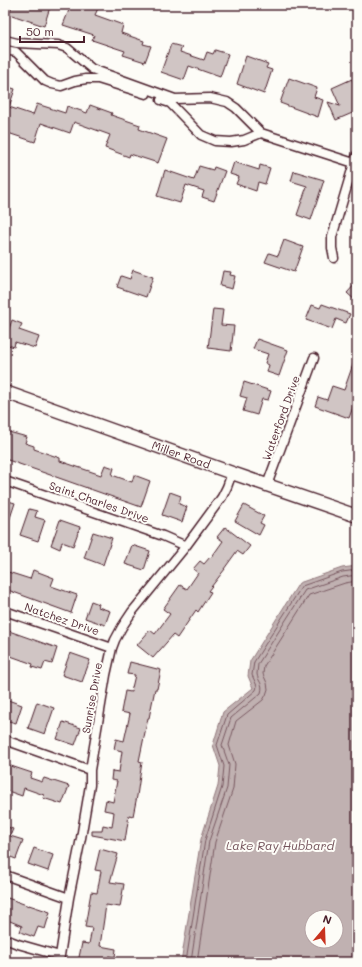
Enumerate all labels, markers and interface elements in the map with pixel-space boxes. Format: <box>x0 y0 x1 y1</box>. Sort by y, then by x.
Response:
scale bar <box>20 18 84 44</box>
text: 50 m <box>26 23 54 39</box>
street label: Waterford Drive <box>258 373 303 462</box>
street label: Miller Road <box>150 437 213 472</box>
street label: Saint Charles Drive <box>47 477 151 526</box>
street label: Natchez Drive <box>23 599 102 638</box>
street label: Sunrise Drive <box>78 661 105 735</box>
water label: Lake Ray Hubbard <box>226 837 335 853</box>
north arrow <box>304 909 344 949</box>
text: N <box>321 911 334 928</box>

